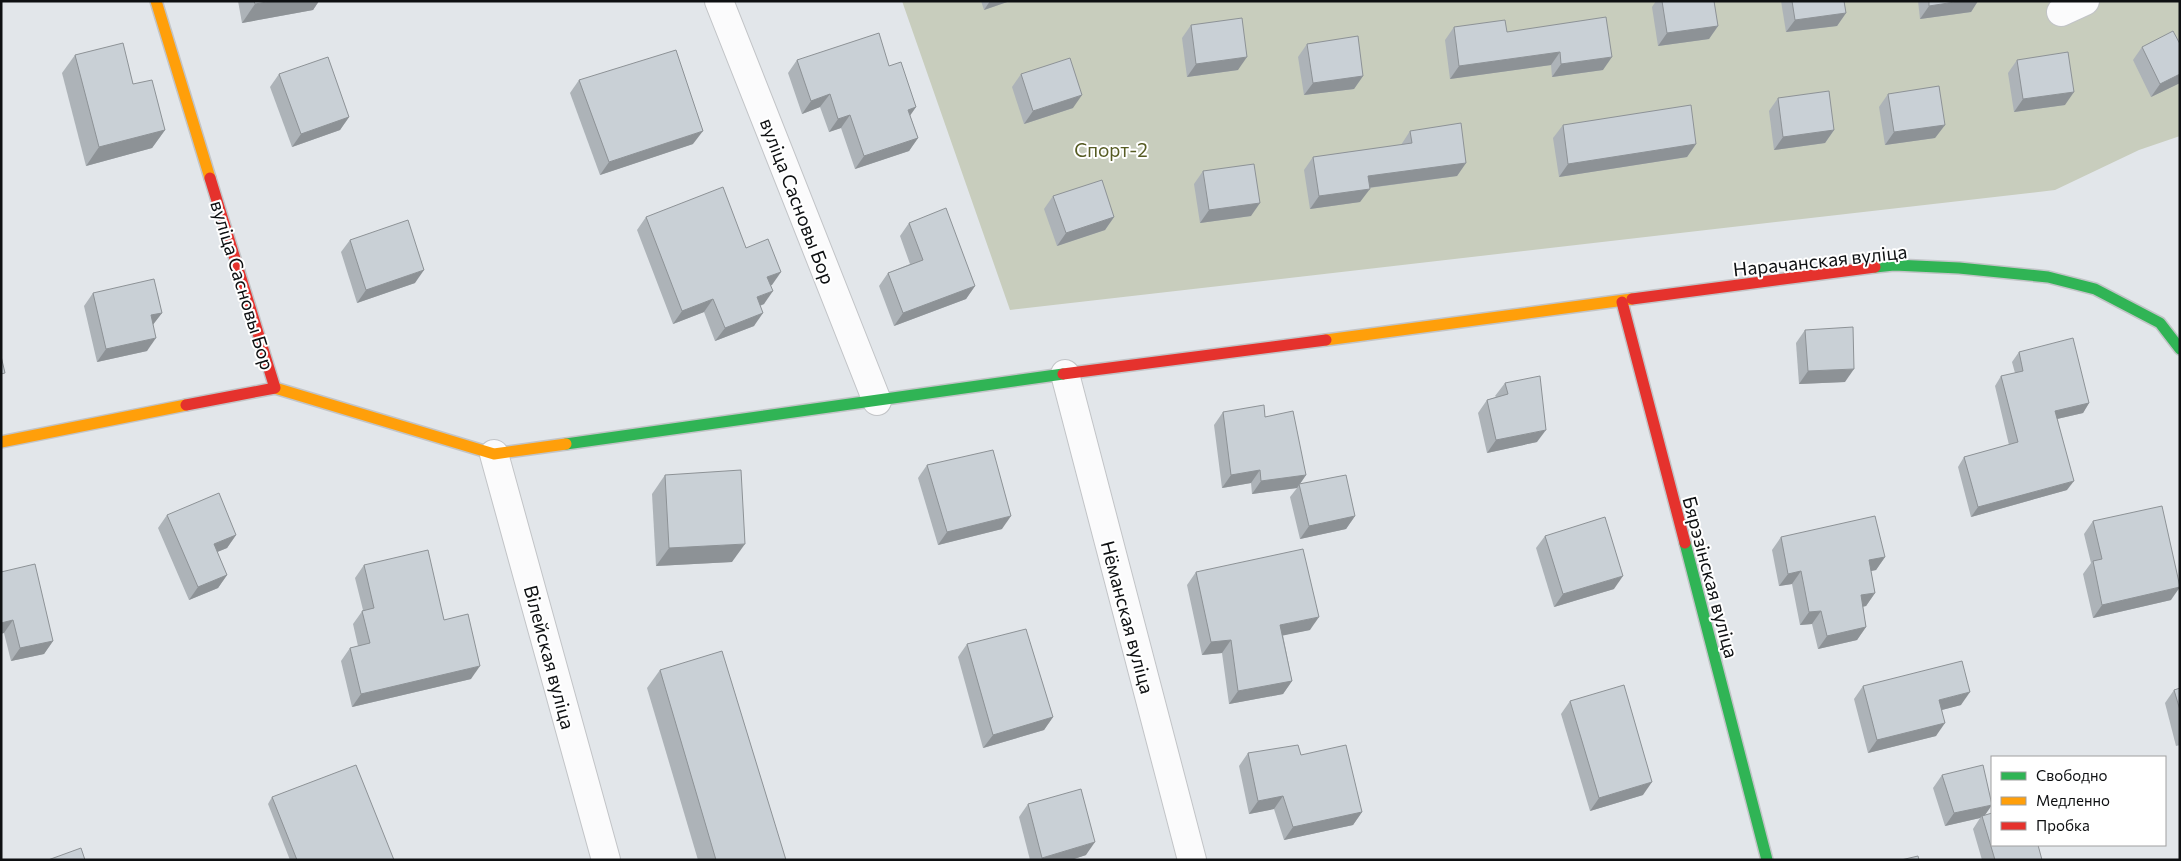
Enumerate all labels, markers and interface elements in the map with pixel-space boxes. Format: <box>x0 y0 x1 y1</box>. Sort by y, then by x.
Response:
street label: вуліца Сасновы Бор <box>756 115 840 287</box>
park label: Спорт-2 <box>1074 138 1148 161</box>
street label: вуліца Сасновы Бор <box>206 198 280 372</box>
street label: Нарачанская вуліца <box>1732 239 1908 281</box>
street label: Бярэзінская вуліца <box>1678 494 1744 660</box>
street label: Нёманская вуліца <box>1097 538 1159 696</box>
street label: Вілейская вуліца <box>520 583 580 731</box>
legend <box>1991 756 2166 846</box>
text: Свободно <box>2036 766 2107 784</box>
text: Медленно <box>2036 791 2110 809</box>
text: Пробка <box>2036 816 2090 834</box>

